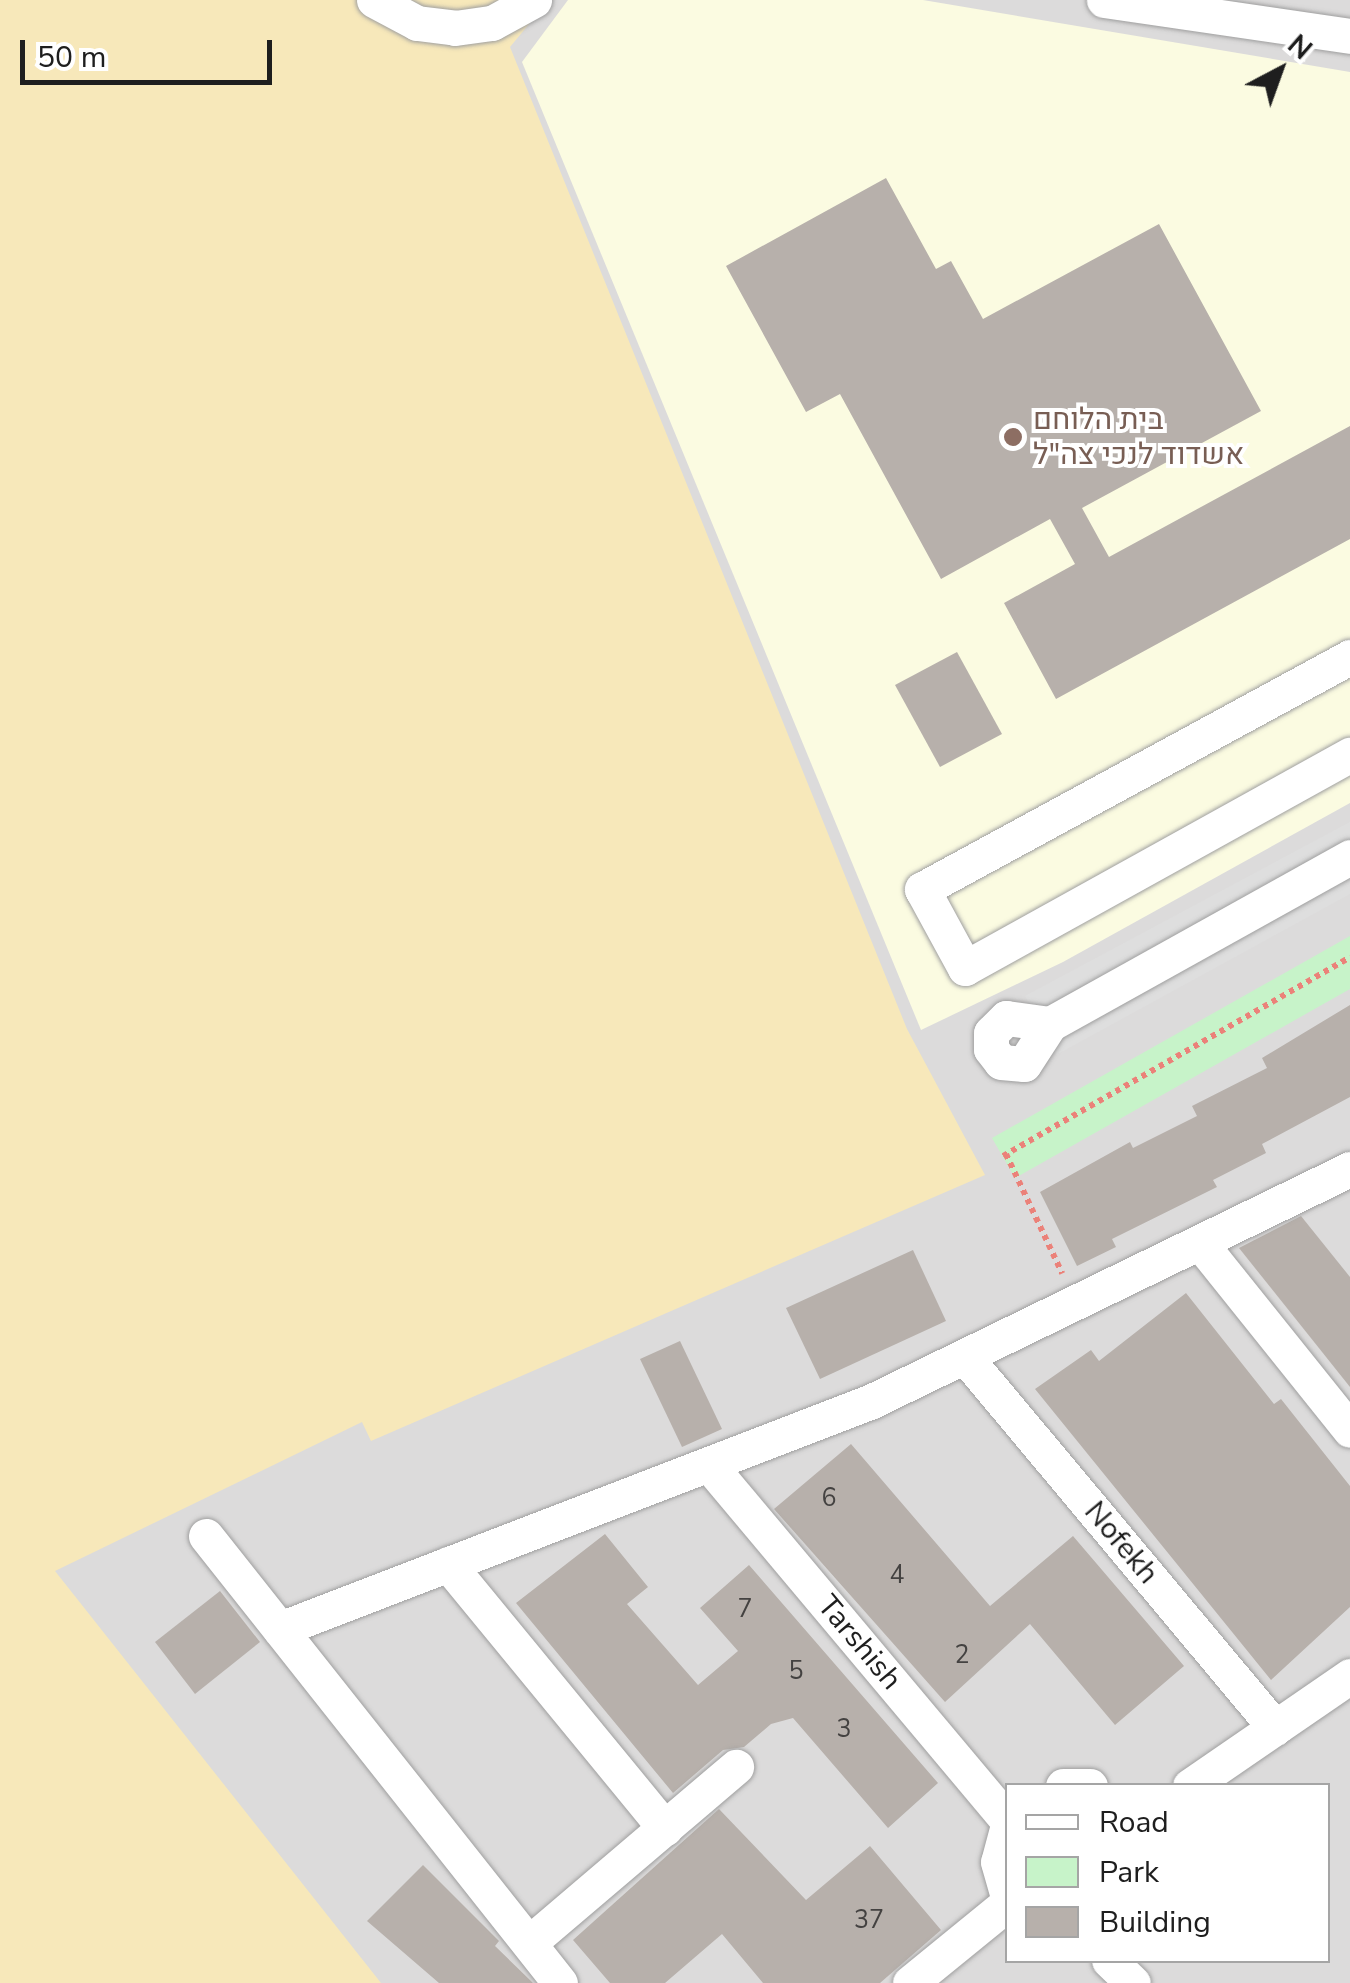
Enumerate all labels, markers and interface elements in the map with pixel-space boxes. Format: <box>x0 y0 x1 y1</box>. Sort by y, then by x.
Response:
scale bar <box>25 20 278 82</box>
north arrow <box>1230 20 1330 120</box>
text: N <box>1279 26 1320 69</box>
text: 50 m <box>37 37 106 78</box>
place label: בית הלוחם אשדוד לנכי צה"ל <box>1033 402 1244 472</box>
marker: בית הלוחם אשדוד לנכי צה"ל <box>1002 426 1024 448</box>
house number: 6 <box>822 1483 836 1513</box>
street label: Nofekh <box>1076 1495 1166 1591</box>
house number: 4 <box>890 1560 904 1590</box>
street label: Tarshish <box>809 1588 909 1698</box>
house number: 7 <box>738 1594 752 1624</box>
house number: 2 <box>955 1640 969 1670</box>
house number: 5 <box>789 1656 803 1686</box>
house number: 3 <box>837 1714 851 1744</box>
legend <box>1005 1783 1330 1963</box>
text: Road <box>1099 1802 1169 1843</box>
text: Park <box>1099 1852 1159 1893</box>
text: Building <box>1099 1902 1211 1943</box>
house number: 37 <box>854 1905 884 1935</box>

